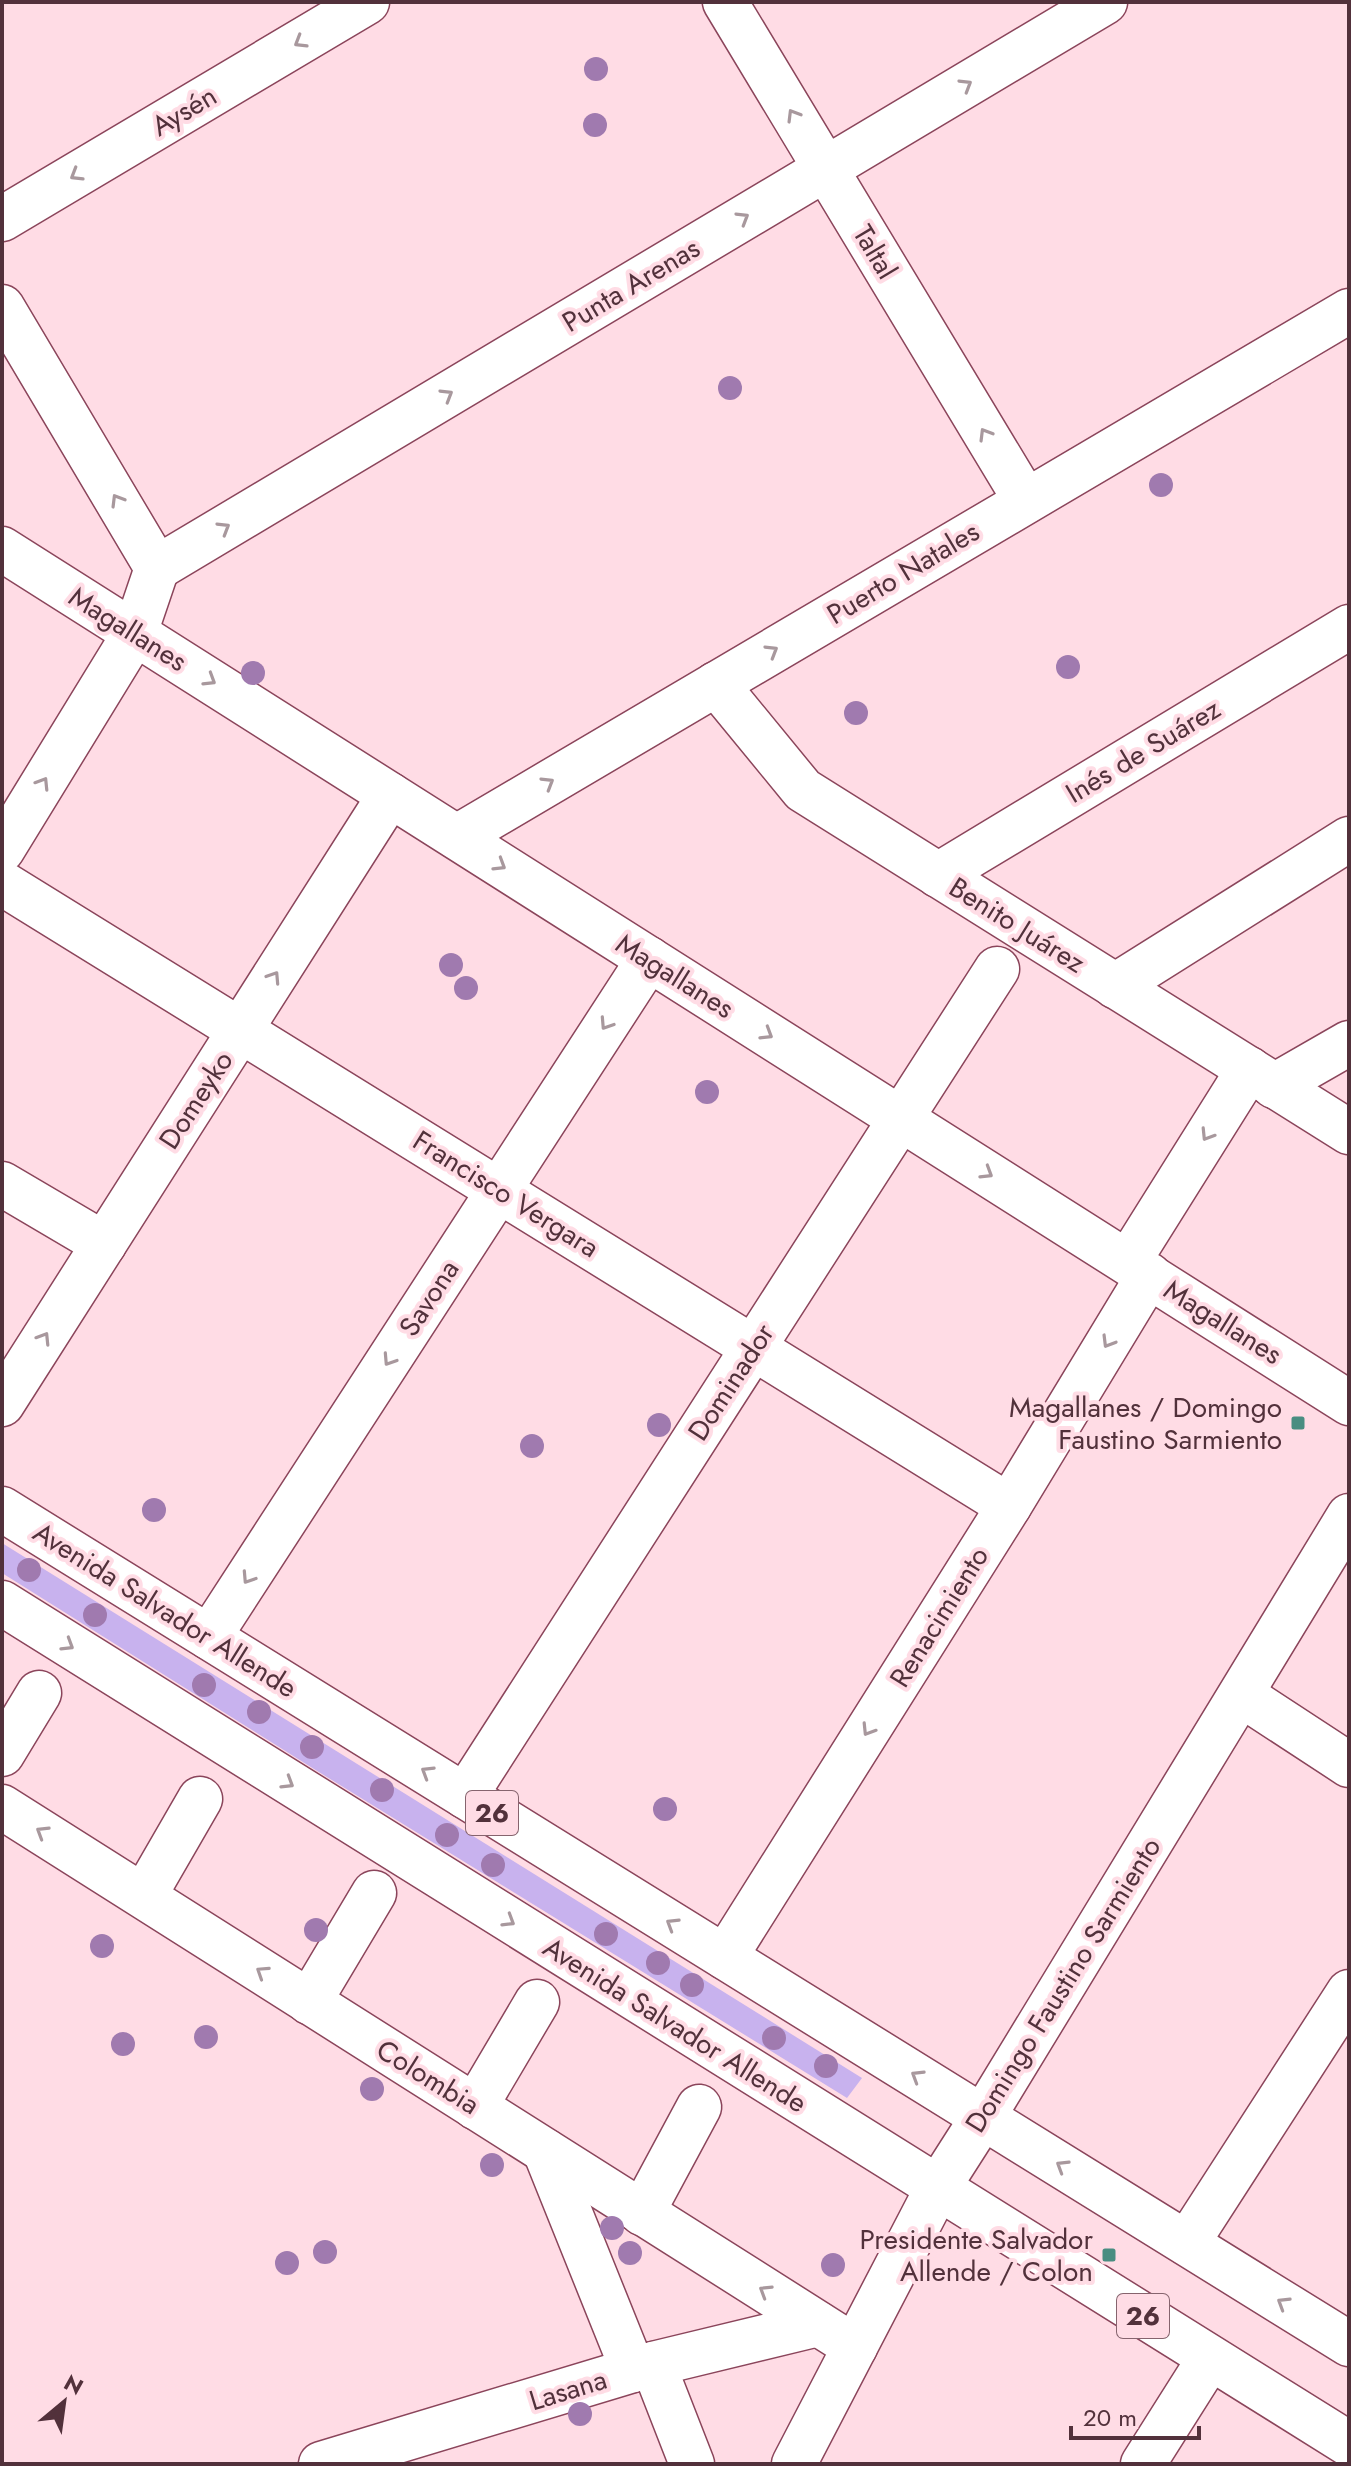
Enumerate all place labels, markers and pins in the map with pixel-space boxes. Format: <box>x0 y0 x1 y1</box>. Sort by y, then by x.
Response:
place label: Magallanes / Domingo Faustino Sarmiento <box>1009 1387 1282 1460</box>
marker: Magallanes / Domingo Faustino Sarmiento <box>1289 1414 1307 1432</box>
place label: Presidente Salvador Allende / Colon <box>860 2219 1093 2292</box>
marker: Presidente Salvador Allende / Colon <box>1100 2246 1118 2264</box>

